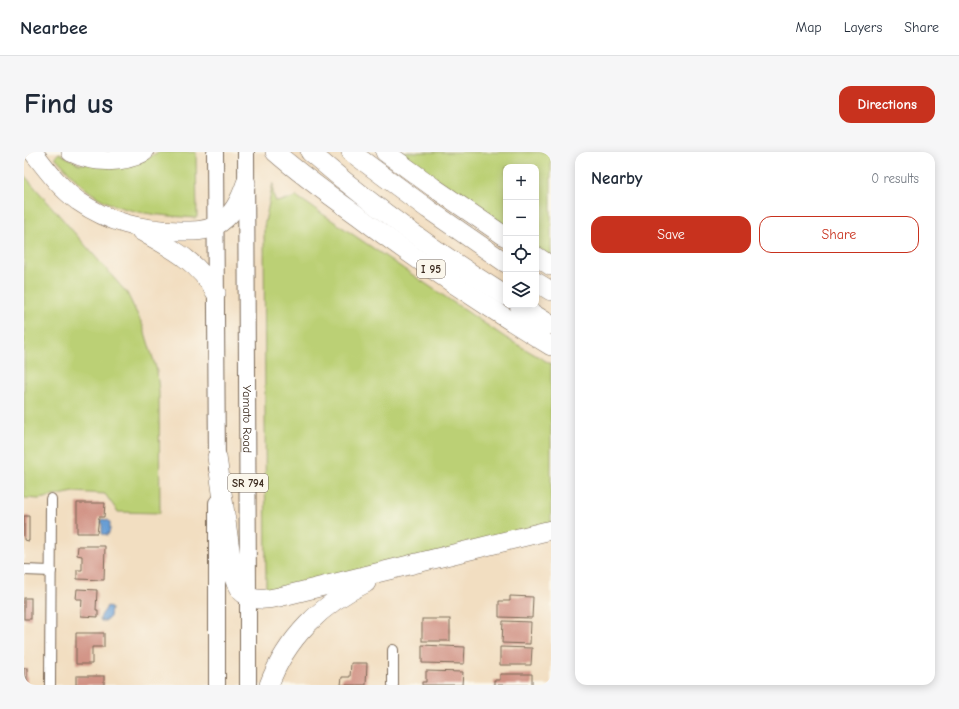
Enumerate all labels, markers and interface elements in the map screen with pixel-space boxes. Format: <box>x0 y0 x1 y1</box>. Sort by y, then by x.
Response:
text: Nearbee <box>20 17 88 39</box>
text: Map <box>795 19 822 36</box>
text: Layers <box>844 19 882 36</box>
text: Share <box>904 19 939 36</box>
button: Directions <box>839 86 935 123</box>
text: Find us <box>24 88 113 120</box>
map controls <box>503 164 539 308</box>
button: + <box>503 164 539 200</box>
text: Nearby <box>591 169 642 188</box>
text: 0 results <box>871 171 919 186</box>
button: − <box>503 200 539 236</box>
button: Save <box>591 216 751 253</box>
button: Share <box>759 216 919 253</box>
button: locate <box>503 236 539 272</box>
road number: I 95 <box>417 260 445 278</box>
button: layers <box>503 272 539 308</box>
street label: Yamato Road <box>240 385 254 453</box>
road number: SR 794 <box>228 474 268 492</box>

